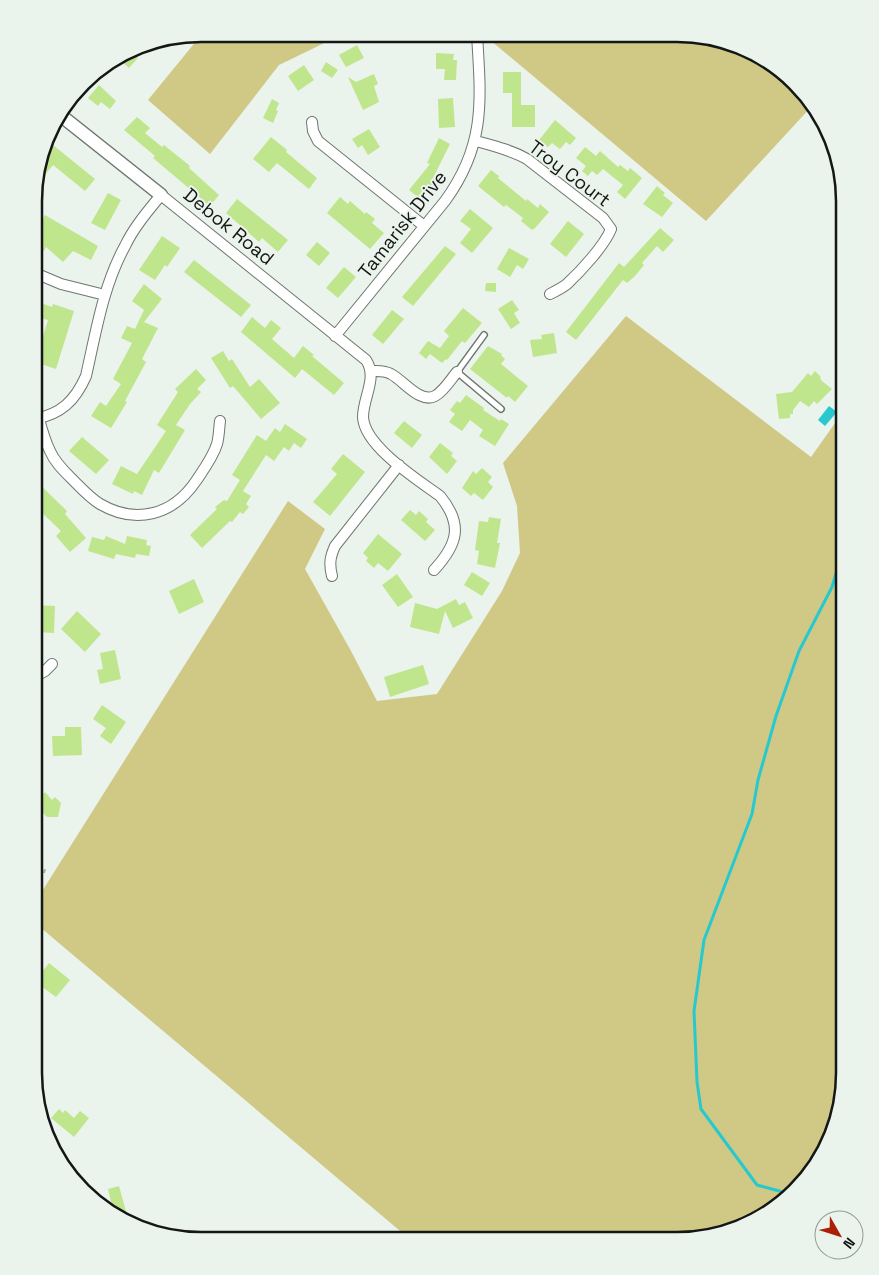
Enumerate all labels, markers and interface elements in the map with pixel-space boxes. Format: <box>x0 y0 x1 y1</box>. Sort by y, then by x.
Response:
street label: Troy Court <box>524 134 616 212</box>
street label: Tamarisk Drive <box>352 165 452 283</box>
street label: Debok Road <box>178 182 279 271</box>
north arrow <box>814 1210 864 1260</box>
text: N <box>839 1234 859 1252</box>

